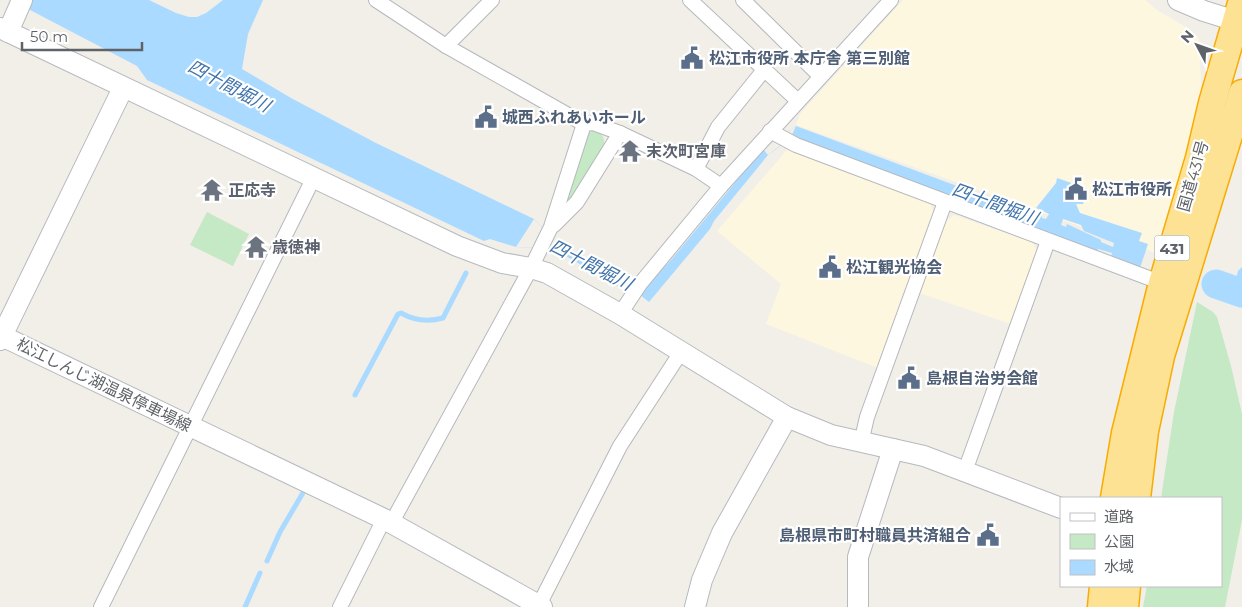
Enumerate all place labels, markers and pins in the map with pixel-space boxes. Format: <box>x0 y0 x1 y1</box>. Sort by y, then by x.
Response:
public building icon: 松江市役所 本庁舎 第三別館 <box>679 45 705 71</box>
place label: 松江市役所 本庁舎 第三別館 <box>709 49 910 68</box>
public building icon: 城西ふれあいホール <box>473 104 499 130</box>
place label: 城西ふれあいホール <box>502 108 646 127</box>
temple icon: 末次町宮庫 <box>617 138 643 164</box>
place label: 末次町宮庫 <box>646 142 726 161</box>
public building icon: 松江市役所 <box>1063 176 1089 202</box>
temple icon: 正応寺 <box>199 177 225 203</box>
place label: 松江市役所 <box>1092 180 1172 199</box>
place label: 正応寺 <box>228 181 276 200</box>
temple icon: 歳徳神 <box>243 234 269 260</box>
place label: 歳徳神 <box>272 238 320 257</box>
public building icon: 松江観光協会 <box>817 254 843 280</box>
place label: 松江観光協会 <box>846 258 942 277</box>
public building icon: 島根自治労会館 <box>896 365 922 391</box>
place label: 島根自治労会館 <box>926 369 1038 388</box>
public building icon: 島根県市町村職員共済組合 <box>975 522 1001 548</box>
place label: 島根県市町村職員共済組合 <box>779 526 971 545</box>

